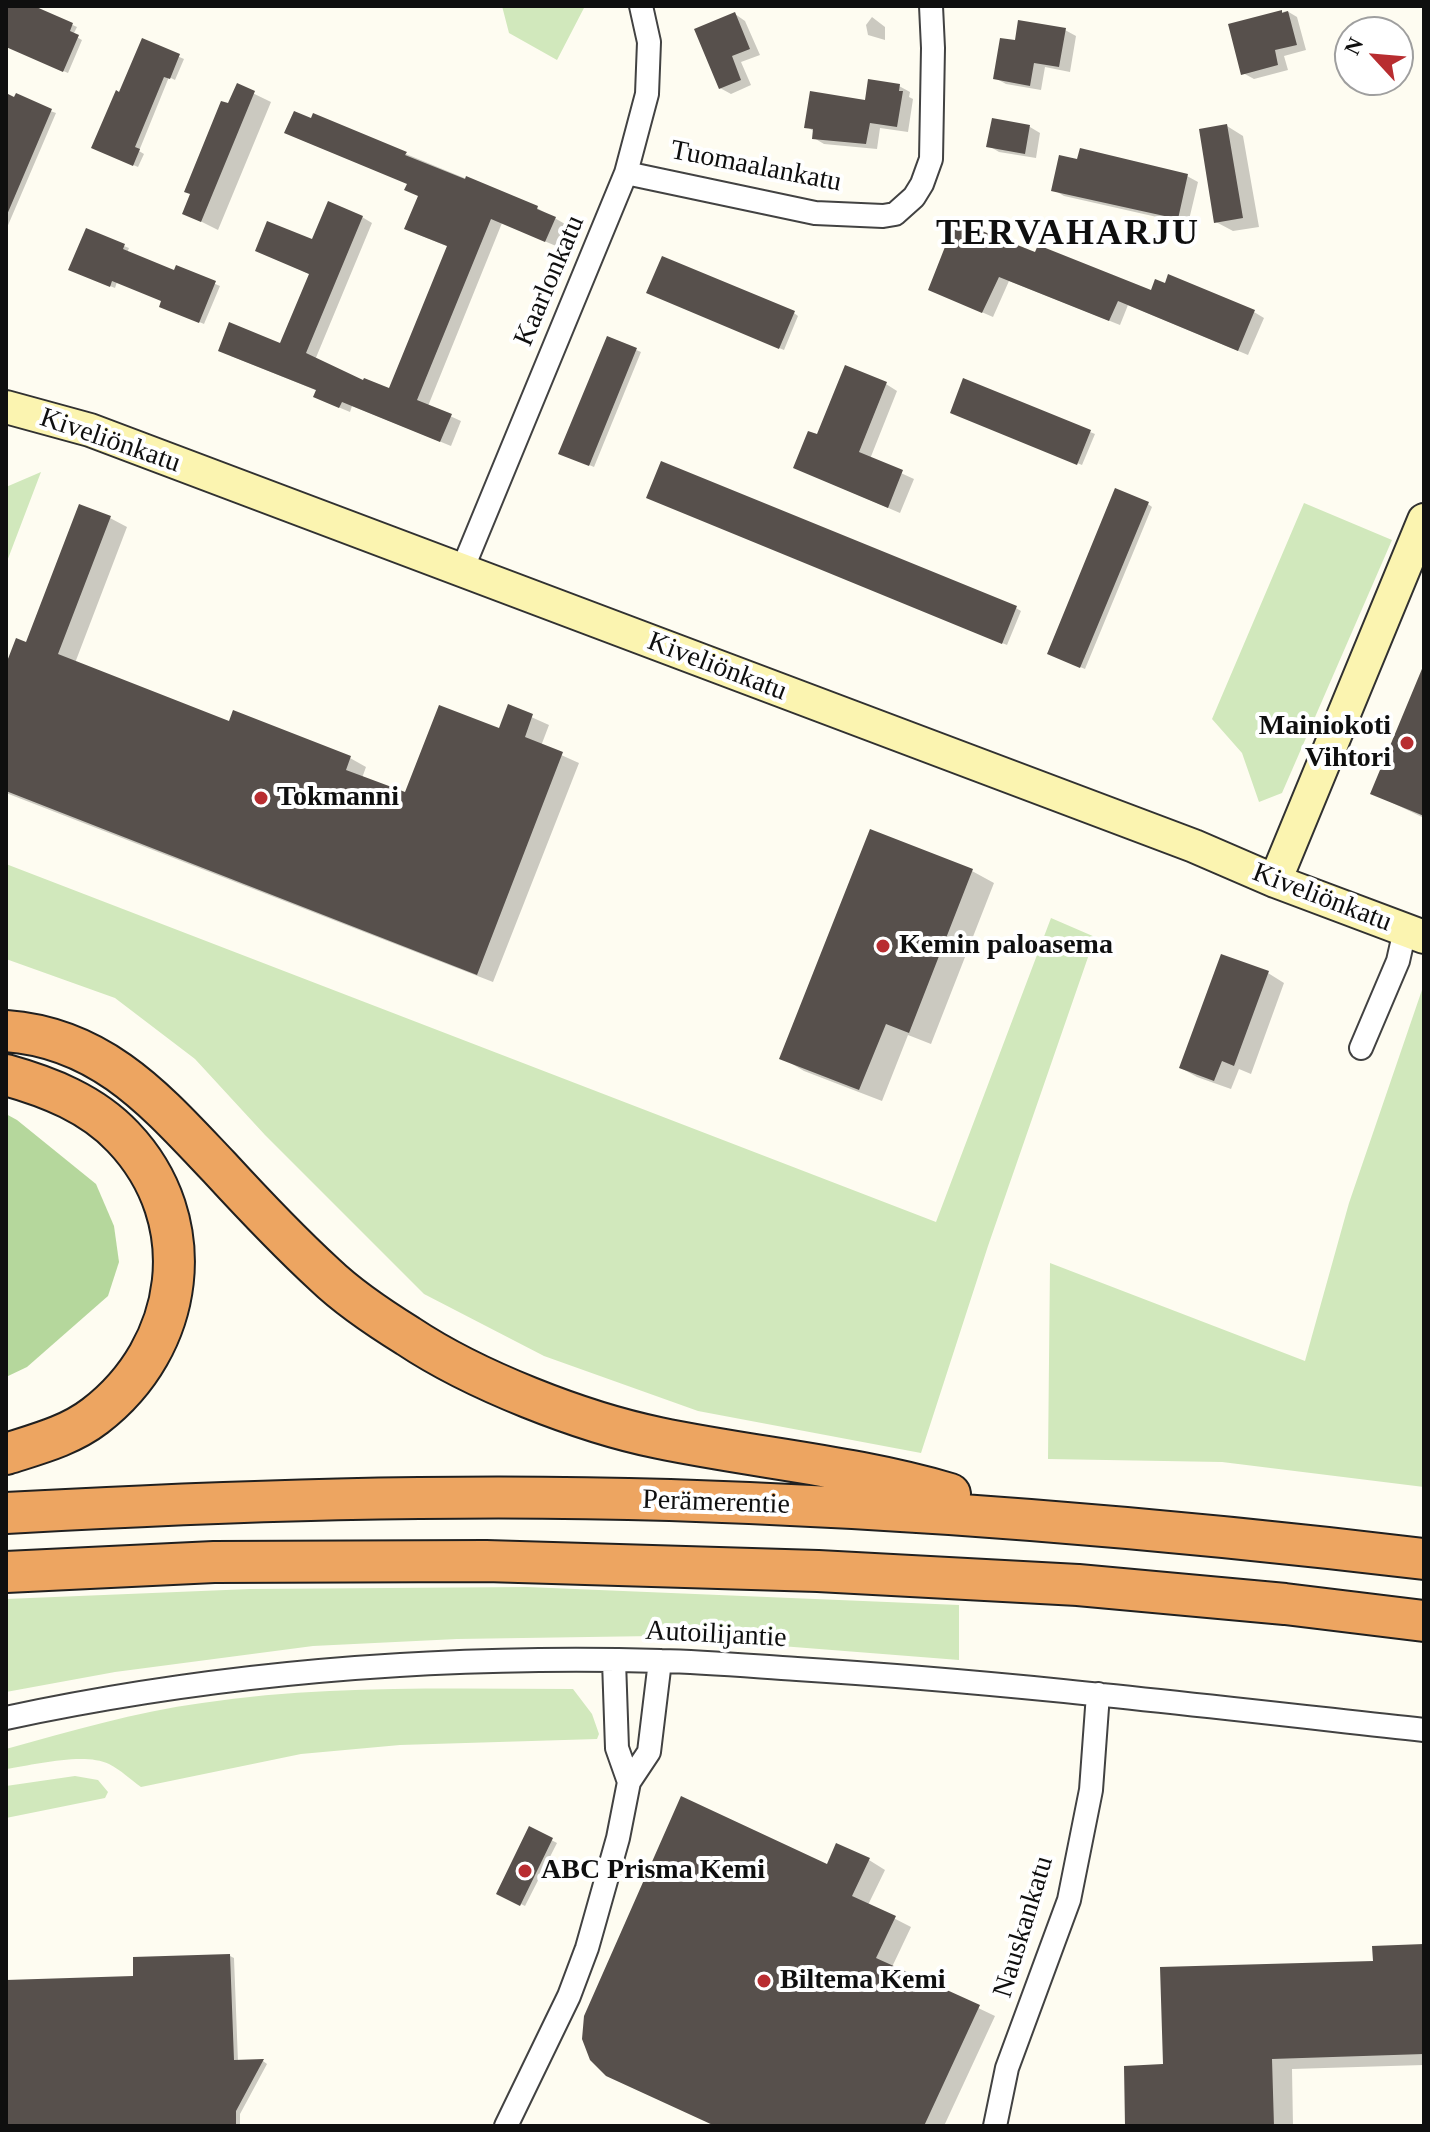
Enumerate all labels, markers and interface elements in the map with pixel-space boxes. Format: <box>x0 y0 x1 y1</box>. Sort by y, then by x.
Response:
north arrow <box>1334 16 1414 96</box>
text: N <box>1339 34 1368 59</box>
street label: Tuomaalankatu <box>668 134 844 200</box>
street label: Kaarlonkatu <box>507 211 593 351</box>
district label: TERVAHARJU <box>936 213 1200 257</box>
street label: Kiveliönkatu <box>35 401 185 481</box>
street label: Kiveliönkatu <box>643 625 791 709</box>
place label: Mainiokoti Vihtori <box>1259 710 1391 776</box>
marker: Mainiokoti Vihtori <box>1398 734 1416 752</box>
place label: Tokmanni <box>277 781 399 815</box>
marker: Tokmanni <box>252 789 270 807</box>
street label: Kiveliönkatu <box>1248 856 1396 940</box>
place label: Kemin paloasema <box>899 929 1113 963</box>
marker: Kemin paloasema <box>874 937 892 955</box>
street label: Perämerentie <box>642 1484 790 1522</box>
street label: Autoilijantie <box>644 1615 788 1655</box>
street label: Nauskankatu <box>987 1852 1061 2002</box>
place label: ABC Prisma Kemi <box>541 1854 765 1888</box>
marker: ABC Prisma Kemi <box>516 1862 534 1880</box>
place label: Biltema Kemi <box>780 1964 946 1998</box>
marker: Biltema Kemi <box>755 1972 773 1990</box>

